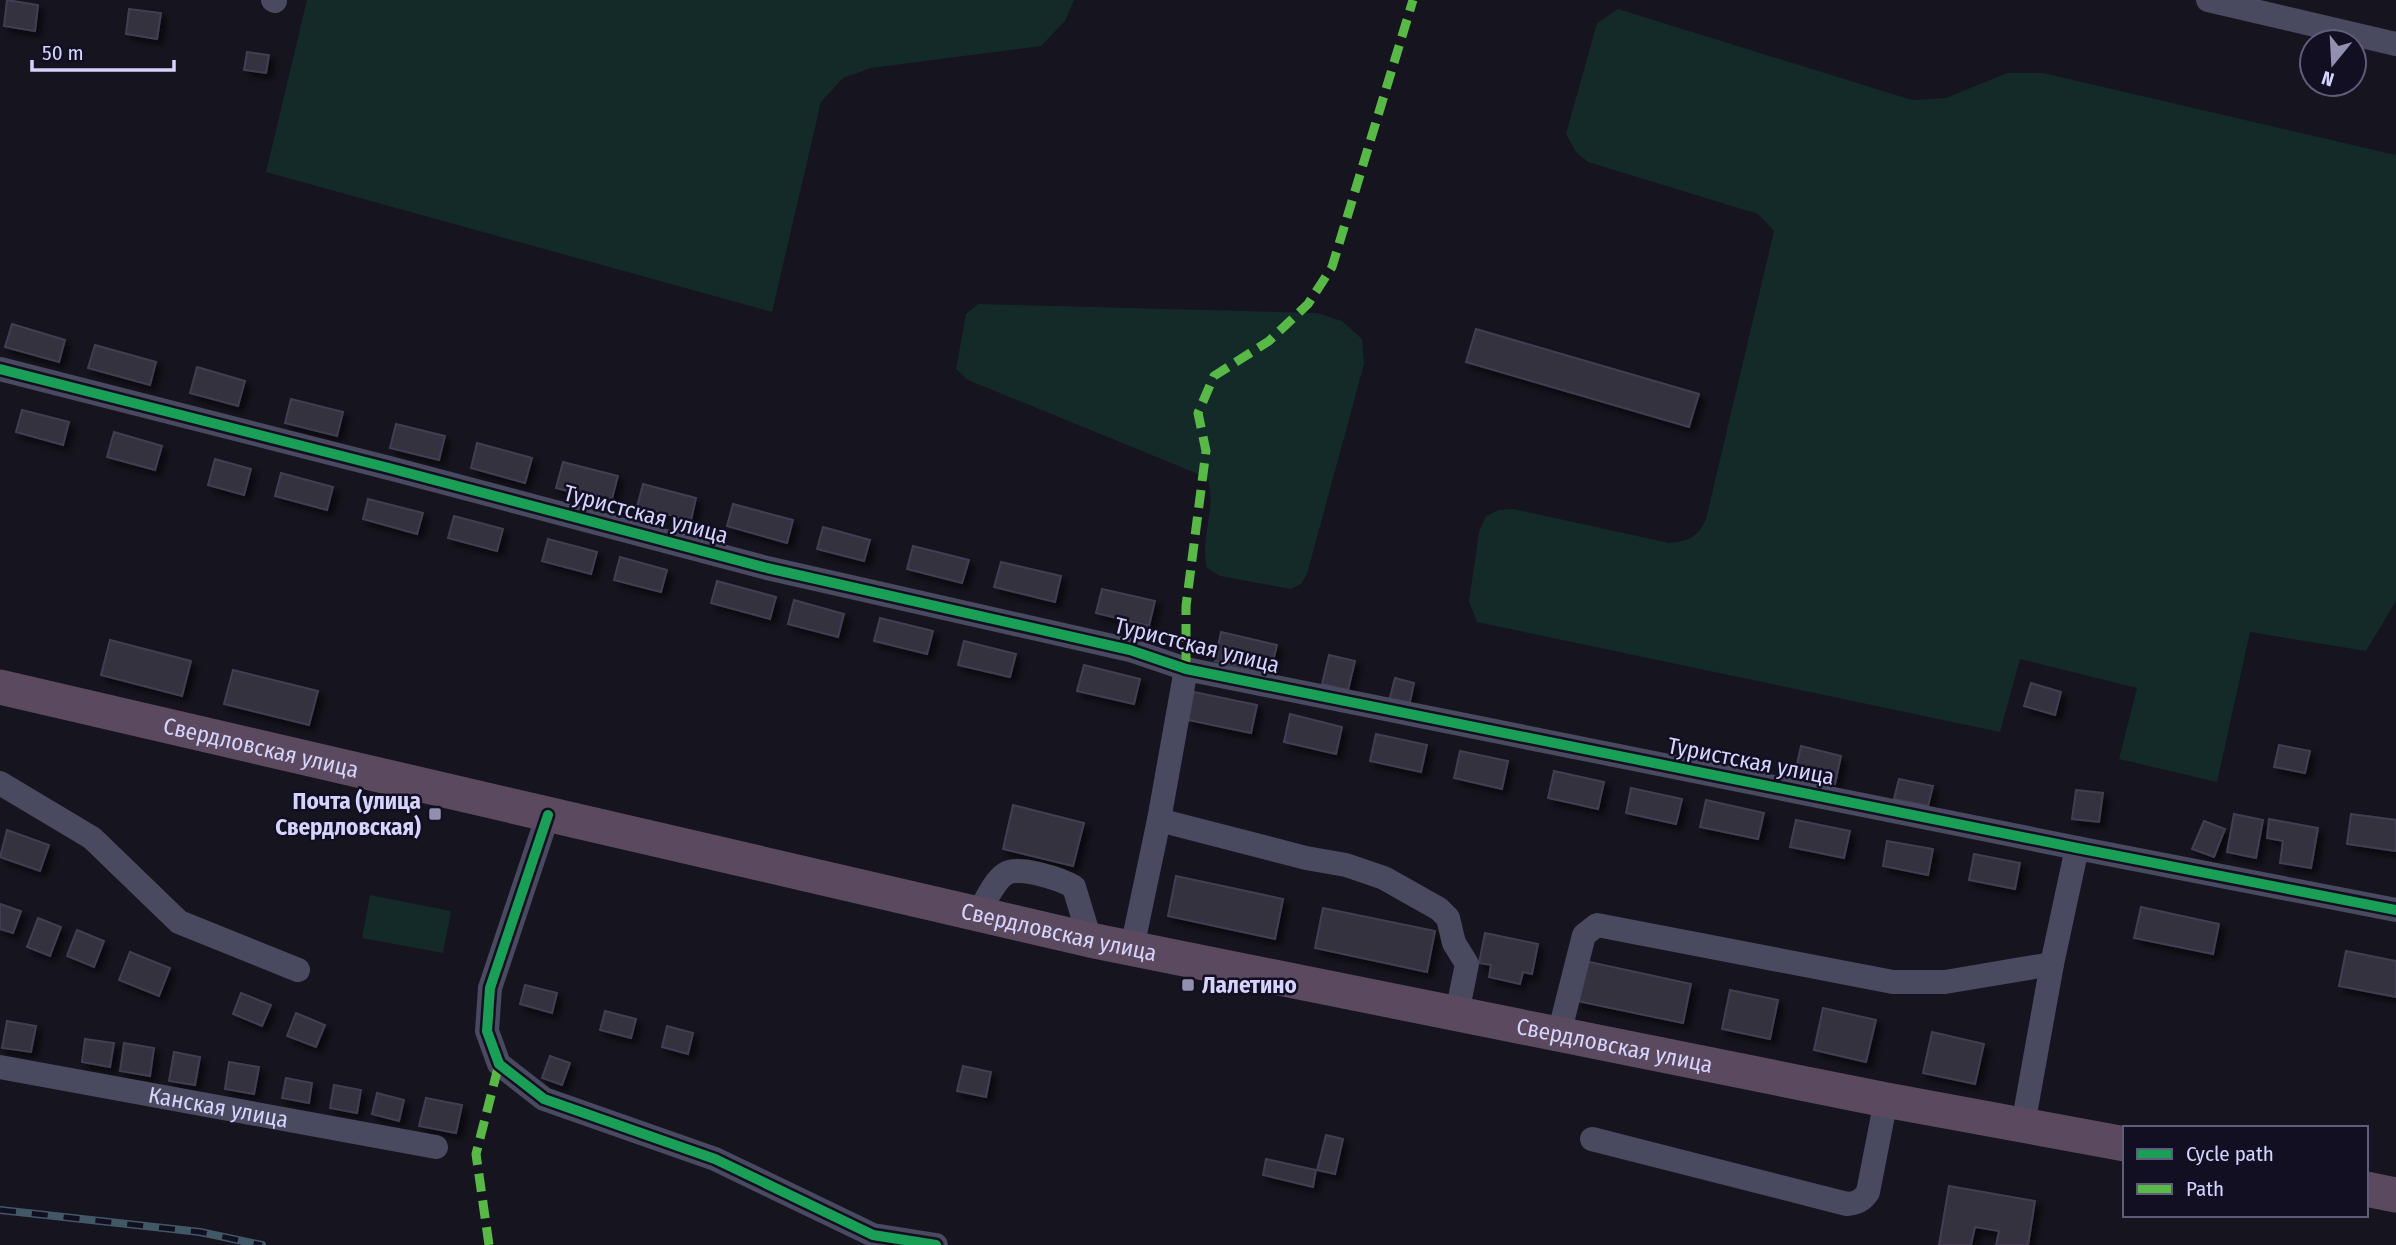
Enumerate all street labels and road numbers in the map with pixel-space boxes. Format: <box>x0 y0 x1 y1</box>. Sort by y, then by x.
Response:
street label: Туристская улица <box>561 479 731 549</box>
street label: Туристская улица <box>1112 611 1282 679</box>
street label: Свердловская улица <box>161 711 361 784</box>
street label: Туристская улица <box>1665 731 1837 791</box>
street label: Свердловская улица <box>959 897 1159 967</box>
street label: Свердловская улица <box>1514 1012 1715 1079</box>
street label: Канская улица <box>146 1081 291 1134</box>

